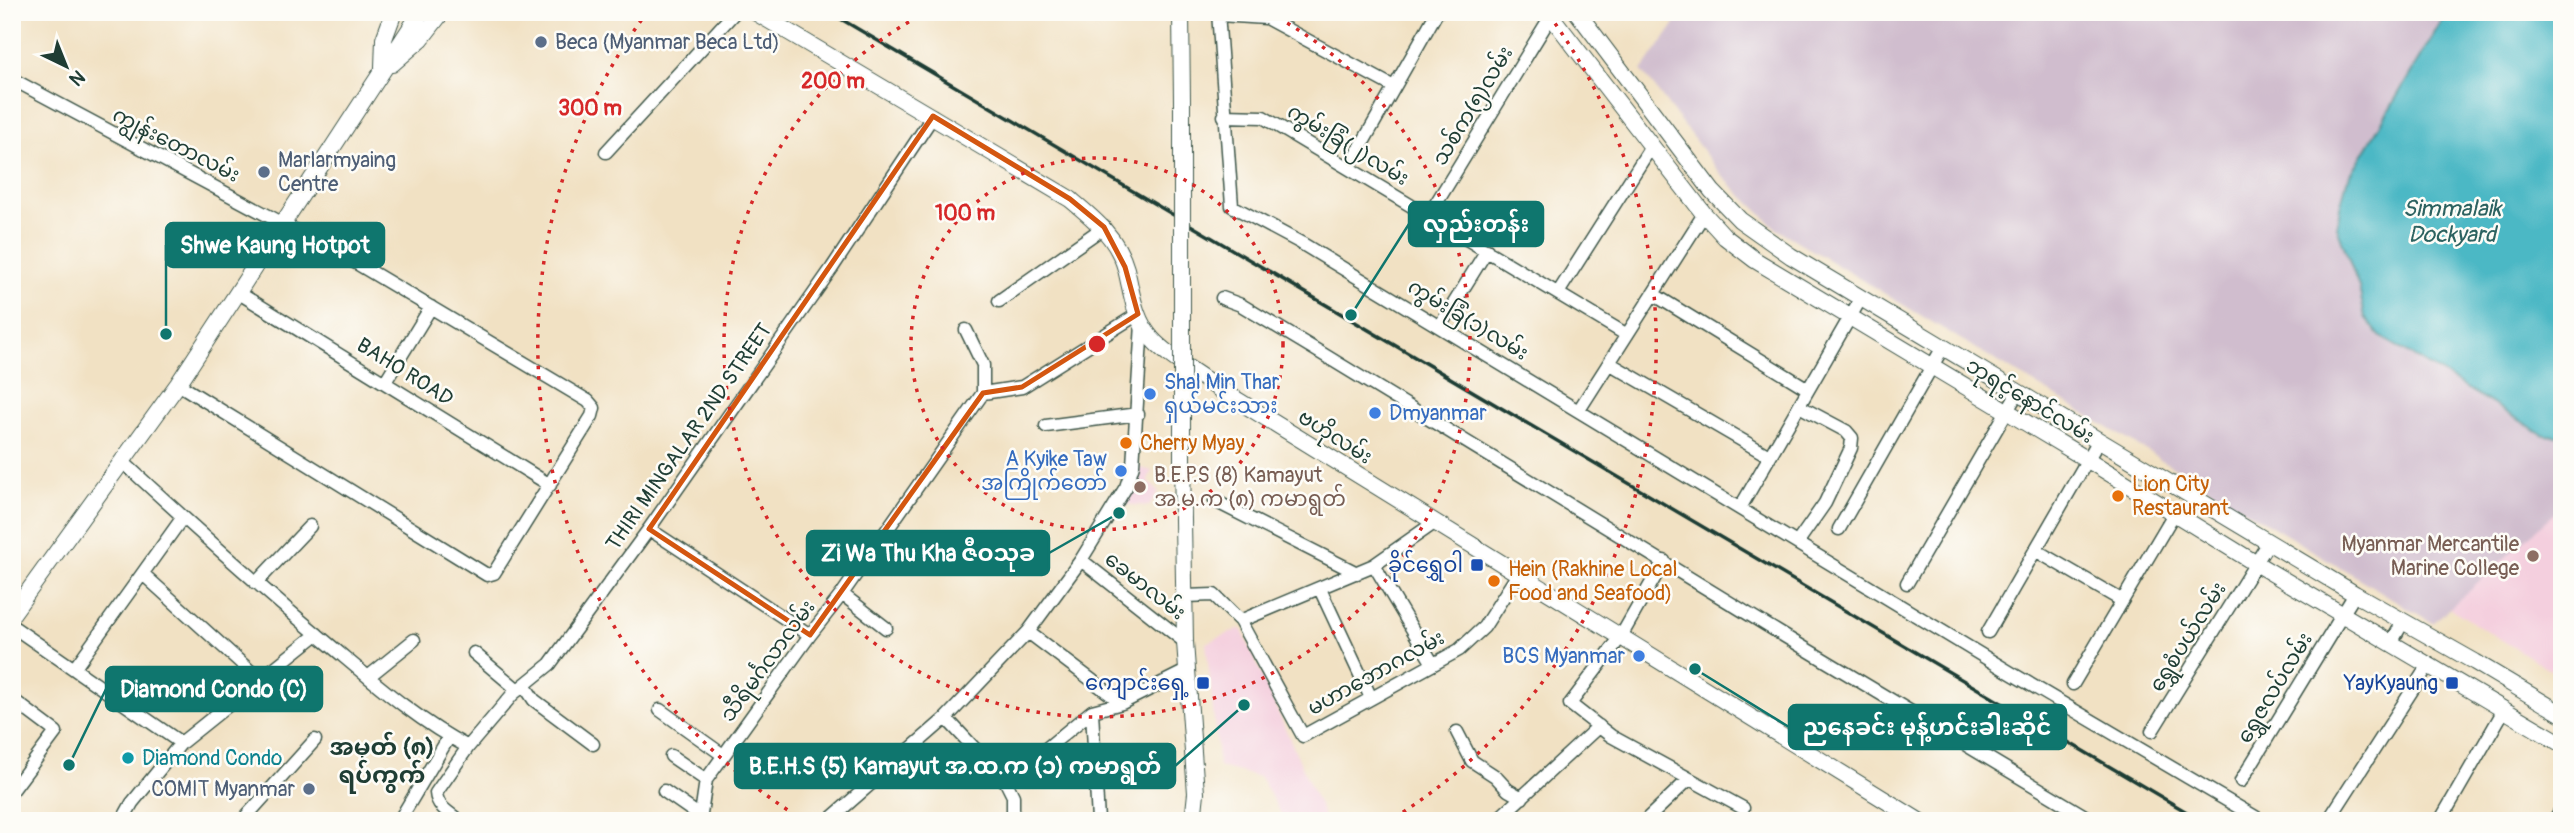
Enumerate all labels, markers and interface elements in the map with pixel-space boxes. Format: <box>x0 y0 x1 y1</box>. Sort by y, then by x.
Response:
place label: Beca (Myanmar Beca Ltd) <box>555 29 780 56</box>
north arrow <box>32 32 102 102</box>
marker: Beca (Myanmar Beca Ltd) <box>533 34 549 50</box>
street label: သစ်က(၅)လမ်း <box>1424 40 1522 172</box>
text: N <box>64 65 90 91</box>
text: 200 m <box>801 68 865 95</box>
text: 300 m <box>558 95 622 122</box>
street label: ကွမ်းခြံ(၂)လမ်း <box>1281 95 1415 195</box>
street label: ကျွန်းတောလမ်း <box>105 99 246 193</box>
place label: Marlarmyaing Centre <box>278 147 396 198</box>
marker: Marlarmyaing Centre <box>256 164 272 180</box>
water label: Simmalaik Dockyard <box>2403 194 2504 249</box>
text: 100 m <box>935 200 995 227</box>
callout: လှည်းတန်း <box>1409 202 1543 246</box>
text: လှည်းတန်း <box>1423 208 1529 243</box>
callout: Shwe Kaung Hotpot <box>166 223 384 267</box>
text: Shwe Kaung Hotpot <box>180 231 371 260</box>
street label: ကွမ်းခြံ(၁)လမ်း <box>1401 271 1535 369</box>
street label: THIRI MINGALAR 2ND STREET <box>600 318 778 556</box>
street label: BAHO ROAD <box>352 332 458 412</box>
centre of rings <box>1085 332 1109 356</box>
street label: ဘုရင့်နောင်လမ်း <box>1959 350 2101 452</box>
place label: Shal Min Thar ရှယ်မင်းသား <box>1164 369 1280 423</box>
marker: Shal Min Thar ရှယ်မင်းသား <box>1142 386 1158 402</box>
place label: Dmyanmar <box>1389 400 1487 427</box>
street label: ဗဟိုလမ်း <box>1291 401 1379 473</box>
marker: Dmyanmar <box>1367 405 1383 421</box>
place label: Cherry Myay <box>1140 430 1245 457</box>
marker: Cherry Myay <box>1118 435 1134 451</box>
place label: A Kyike Taw အကြိုက်တော် <box>981 446 1107 500</box>
place label: B.E.P.S (8) Kamayut အ.မ.က (၈) ကမာရွတ် <box>1154 462 1346 516</box>
marker: A Kyike Taw အကြိုက်တော် <box>1113 463 1129 479</box>
place label: Lion City Restaurant <box>2132 471 2230 522</box>
marker: B.E.P.S (8) Kamayut အ.မ.က (၈) ကမာရွတ် <box>1132 479 1148 495</box>
marker: Lion City Restaurant <box>2110 488 2126 504</box>
callout: Zi Wa Thu Kha ဇီဝသုခ <box>807 531 1049 575</box>
place label: Myanmar Mercantile Marine College <box>2341 531 2520 582</box>
text: Zi Wa Thu Kha ဇီဝသုခ <box>821 537 1035 572</box>
street label: ခေမာလမ်း <box>1099 543 1193 626</box>
marker: Myanmar Mercantile Marine College <box>2525 548 2541 564</box>
place label: ခိုင်ရွှေဝါ <box>1388 549 1463 582</box>
place label: Hein (Rakhine Local Food and Seafood) <box>1508 556 1677 607</box>
marker: ခိုင်ရွှေဝါ <box>1469 557 1485 573</box>
marker: Hein (Rakhine Local Food and Seafood) <box>1486 573 1502 589</box>
street label: ရွှေစံပယ်လမ်း <box>2141 575 2235 699</box>
street label: သီရိမင်္ဂလာလမ်း <box>712 593 824 729</box>
street label: မဟာဘောဂလမ်း <box>1301 622 1449 722</box>
street label: ရွှေဇလပ်လမ်း <box>2229 626 2321 750</box>
place label: BCS Myanmar <box>1502 643 1625 670</box>
marker: BCS Myanmar <box>1631 648 1647 664</box>
callout: Diamond Condo (C) <box>106 667 322 711</box>
place label: ကျောင်းရှေ့ <box>1085 667 1189 701</box>
place label: YayKyaung <box>2343 670 2438 697</box>
text: Diamond Condo (C) <box>120 675 308 704</box>
marker: ကျောင်းရှေ့ <box>1195 675 1211 691</box>
marker: YayKyaung <box>2444 675 2460 691</box>
callout: ညနေခင်း မုန့်ဟင်းခါးဆိုင် <box>1789 705 2066 749</box>
text: ညနေခင်း မုန့်ဟင်းခါးဆိုင် <box>1803 711 2051 746</box>
district label: အမှတ် (၈) ရပ်ကွက် <box>330 731 434 794</box>
callout: B.E.H.S (5) Kamayut အ.ထ.က (၁) ကမာရွတ် <box>735 744 1175 788</box>
place label: Diamond Condo <box>142 745 282 772</box>
marker: Diamond Condo <box>120 750 136 766</box>
text: B.E.H.S (5) Kamayut အ.ထ.က (၁) ကမာရွတ် <box>749 750 1161 785</box>
place label: COMIT Myanmar <box>151 776 295 803</box>
marker: COMIT Myanmar <box>301 781 317 797</box>

